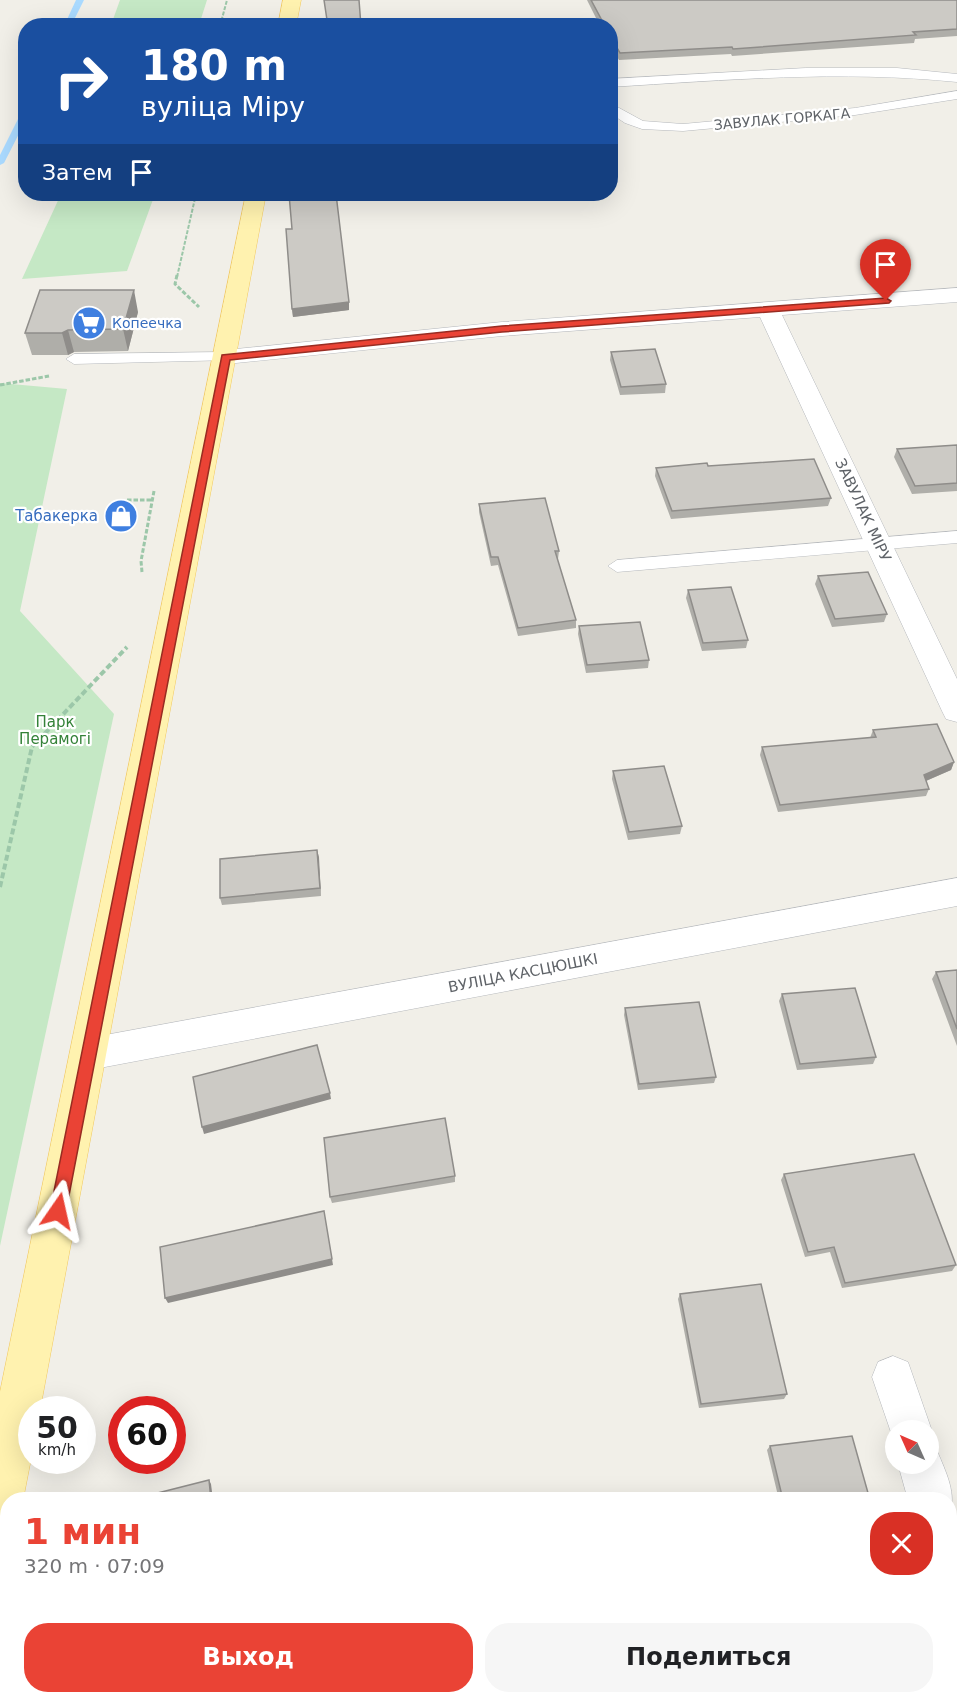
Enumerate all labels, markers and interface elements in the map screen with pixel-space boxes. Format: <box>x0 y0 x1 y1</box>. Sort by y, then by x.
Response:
text: 180 m <box>141 41 287 90</box>
icon: right <box>42 42 120 120</box>
text: вуліца Міру <box>141 91 305 122</box>
street label: ЗАВУЛАК ГОРКАГА <box>713 105 851 133</box>
icon: arrive <box>125 156 158 189</box>
text: Затем <box>42 160 113 185</box>
pin <box>860 239 911 301</box>
icon: arrive <box>869 248 902 281</box>
supermarket icon: Копеечка <box>71 305 107 341</box>
place label: Копеечка <box>112 315 182 331</box>
street label: ЗАВУЛАК МІРУ <box>831 456 895 564</box>
shop icon: Табакерка <box>103 498 139 534</box>
place label: Табакерка <box>14 507 98 525</box>
park label: Парк Перамогі <box>19 713 91 748</box>
street label: ВУЛІЦА КАСЦЮШКІ <box>447 950 599 996</box>
position arrow <box>26 1179 90 1243</box>
speed limit sign: 60 <box>108 1396 186 1474</box>
text: 50 <box>36 1410 78 1445</box>
north arrow <box>885 1420 939 1474</box>
map controls <box>885 1420 939 1474</box>
text: km/h <box>38 1441 76 1459</box>
text: 1 мин <box>24 1511 141 1552</box>
button: close <box>870 1512 933 1575</box>
text: 320 m · 07:09 <box>24 1554 165 1578</box>
button: Выход <box>24 1623 473 1692</box>
button: Поделиться <box>485 1623 933 1692</box>

